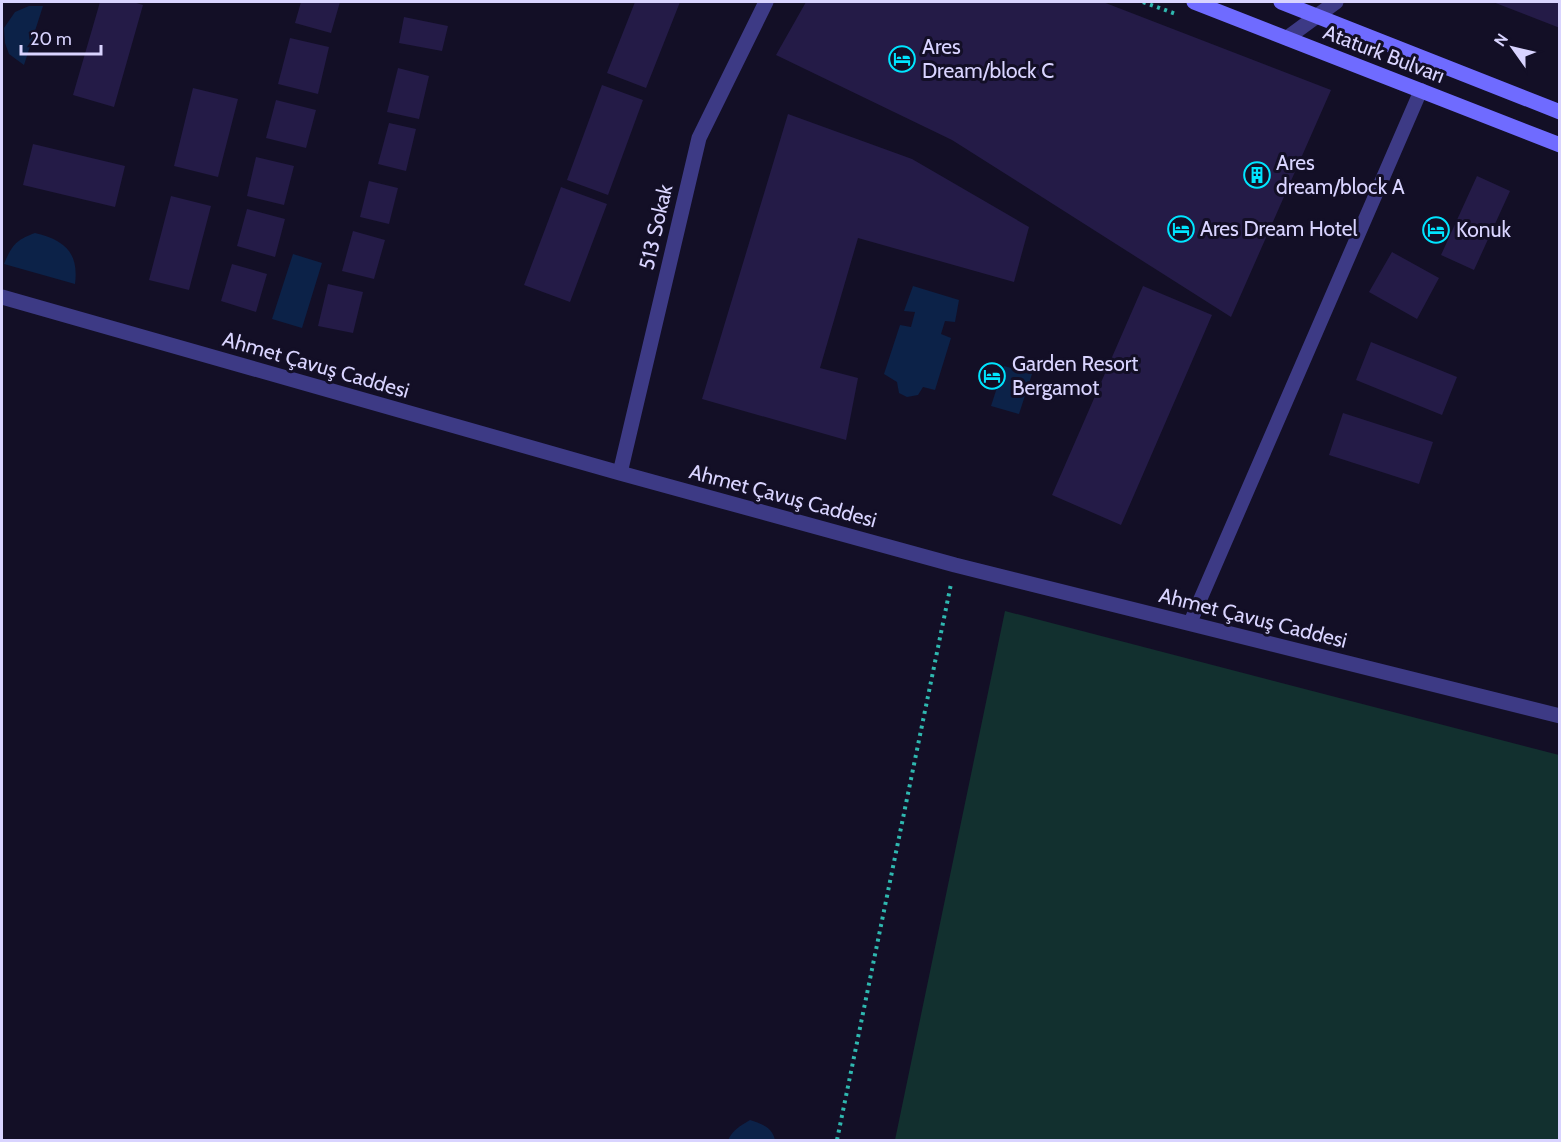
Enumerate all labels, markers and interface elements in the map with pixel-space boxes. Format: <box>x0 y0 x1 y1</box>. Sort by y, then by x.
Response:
scale bar <box>21 18 100 56</box>
north arrow <box>1483 18 1543 78</box>
street label: Ataturk Bulvarı <box>1320 19 1448 88</box>
text: 20 m <box>30 28 72 50</box>
text: N <box>1490 30 1512 50</box>
place label: Ares Dream/block C <box>922 34 1054 83</box>
hotel icon: Ares Dream/block C <box>887 44 917 74</box>
place label: Ares dream/block A <box>1276 150 1405 199</box>
building icon: Ares dream/block A <box>1242 160 1272 190</box>
street label: 513 Sokak <box>634 181 678 272</box>
hotel icon: Ares Dream Hotel <box>1166 214 1196 244</box>
hotel icon: Konuk <box>1421 215 1451 245</box>
place label: Ares Dream Hotel <box>1200 216 1358 241</box>
place label: Konuk <box>1456 217 1511 242</box>
street label: Ahmet Çavuş Caddesi <box>220 326 412 403</box>
place label: Garden Resort Bergamot <box>1012 351 1138 400</box>
hotel icon: Garden Resort Bergamot <box>977 361 1007 391</box>
street label: Ahmet Çavuş Caddesi <box>687 458 880 533</box>
street label: Ahmet Çavuş Caddesi <box>1157 582 1350 653</box>

